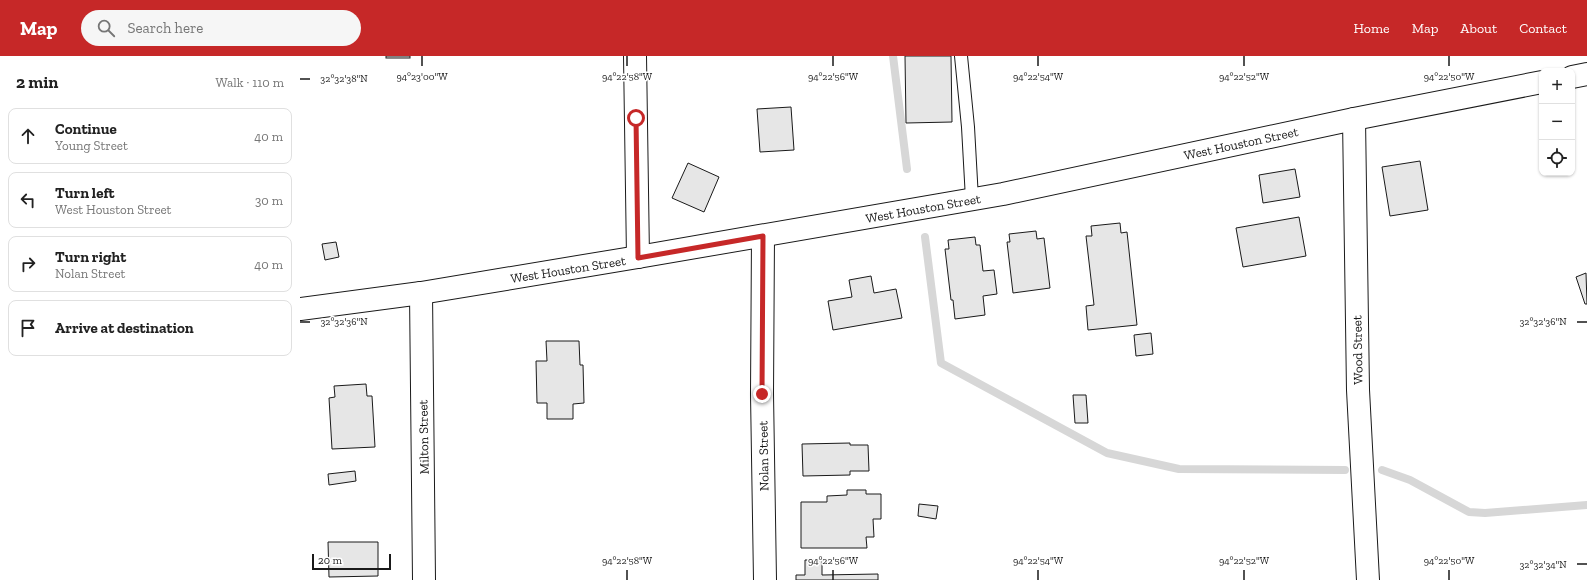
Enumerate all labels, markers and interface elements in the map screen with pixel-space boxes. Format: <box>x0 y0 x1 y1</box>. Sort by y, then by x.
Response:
search box <box>81 10 361 46</box>
text: Map <box>20 17 57 40</box>
icon: search <box>95 17 117 39</box>
text: Search here <box>127 19 203 37</box>
text: Home <box>1354 20 1390 37</box>
text: Map <box>1412 20 1438 37</box>
text: About <box>1460 20 1497 37</box>
text: Contact <box>1519 20 1567 37</box>
map controls <box>1539 68 1575 176</box>
button: + <box>1539 68 1575 104</box>
text: 94°23'00"W <box>397 71 448 83</box>
text: 94°22'58"W <box>602 71 653 83</box>
text: 94°22'56"W <box>808 71 859 83</box>
text: 94°22'54"W <box>1013 71 1064 83</box>
text: 94°22'52"W <box>1219 71 1270 83</box>
text: 94°22'50"W <box>1424 71 1475 83</box>
text: 2 min <box>16 72 58 92</box>
text: 32°32'38"N <box>320 73 368 85</box>
text: Walk · 110 m <box>216 75 284 90</box>
button: − <box>1539 104 1575 140</box>
route start <box>627 109 645 127</box>
text: Continue <box>55 120 117 138</box>
street label: West Houston Street <box>1183 124 1300 163</box>
icon: ahead <box>17 125 39 147</box>
text: 40 m <box>254 129 283 144</box>
text: Young Street <box>55 138 128 153</box>
button: locate <box>1539 140 1575 176</box>
text: Turn left <box>55 184 115 202</box>
icon: left <box>17 189 39 211</box>
street label: West Houston Street <box>864 191 982 226</box>
text: 30 m <box>255 193 283 208</box>
text: West Houston Street <box>55 202 171 217</box>
text: Turn right <box>55 248 126 266</box>
icon: right <box>17 253 39 275</box>
street label: West Houston Street <box>509 253 627 286</box>
text: 40 m <box>254 257 283 272</box>
text: Nolan Street <box>55 266 125 281</box>
street label: Wood Street <box>1349 315 1366 385</box>
text: 32°32'36"N <box>320 316 368 328</box>
text: 32°32'36"N <box>1519 316 1567 328</box>
icon: arrive <box>17 317 39 339</box>
text: Arrive at destination <box>55 319 194 337</box>
route end <box>753 385 771 403</box>
street label: Milton Street <box>415 399 432 474</box>
street label: Nolan Street <box>755 421 772 491</box>
scale bar <box>312 552 391 571</box>
text: 20 m <box>318 554 342 567</box>
text: 94°22'58"W <box>602 555 653 567</box>
text: 94°22'56"W <box>808 555 859 567</box>
text: 94°22'54"W <box>1013 555 1064 567</box>
text: 94°22'52"W <box>1219 555 1270 567</box>
text: 94°22'50"W <box>1424 555 1475 567</box>
text: 32°32'34"N <box>1519 559 1567 571</box>

